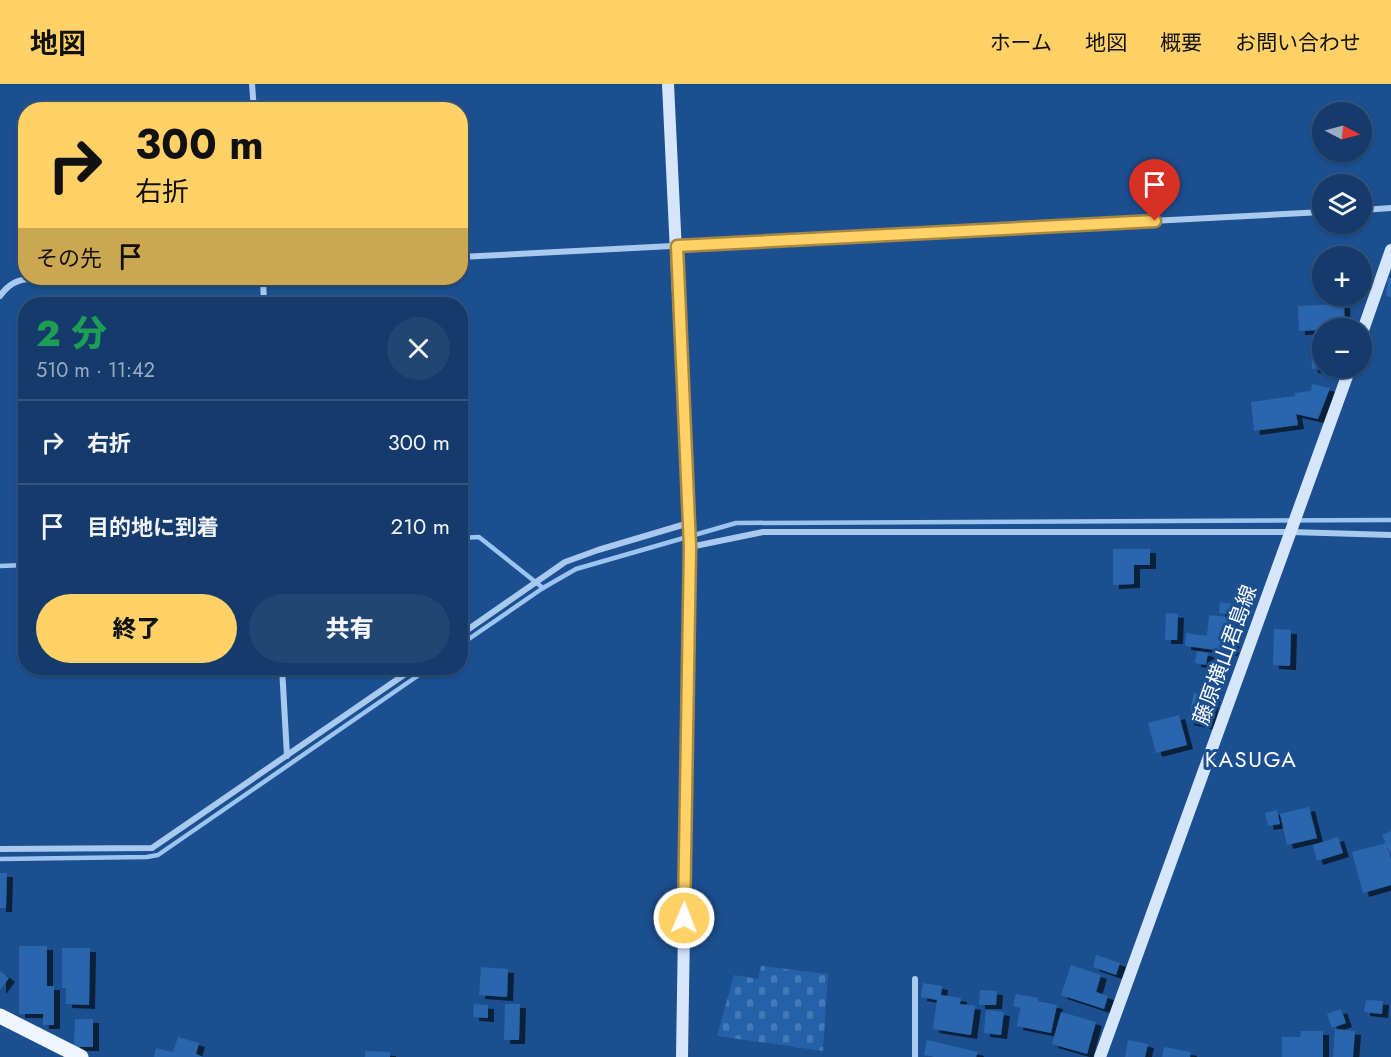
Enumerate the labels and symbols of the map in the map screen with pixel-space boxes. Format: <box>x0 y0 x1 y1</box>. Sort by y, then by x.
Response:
north arrow <box>1312 102 1372 162</box>
pin <box>1129 159 1180 221</box>
street label: 藤原横山君島線 <box>1186 581 1264 729</box>
district label: KASUGA <box>1205 743 1297 775</box>
position arrow <box>652 886 716 950</box>

